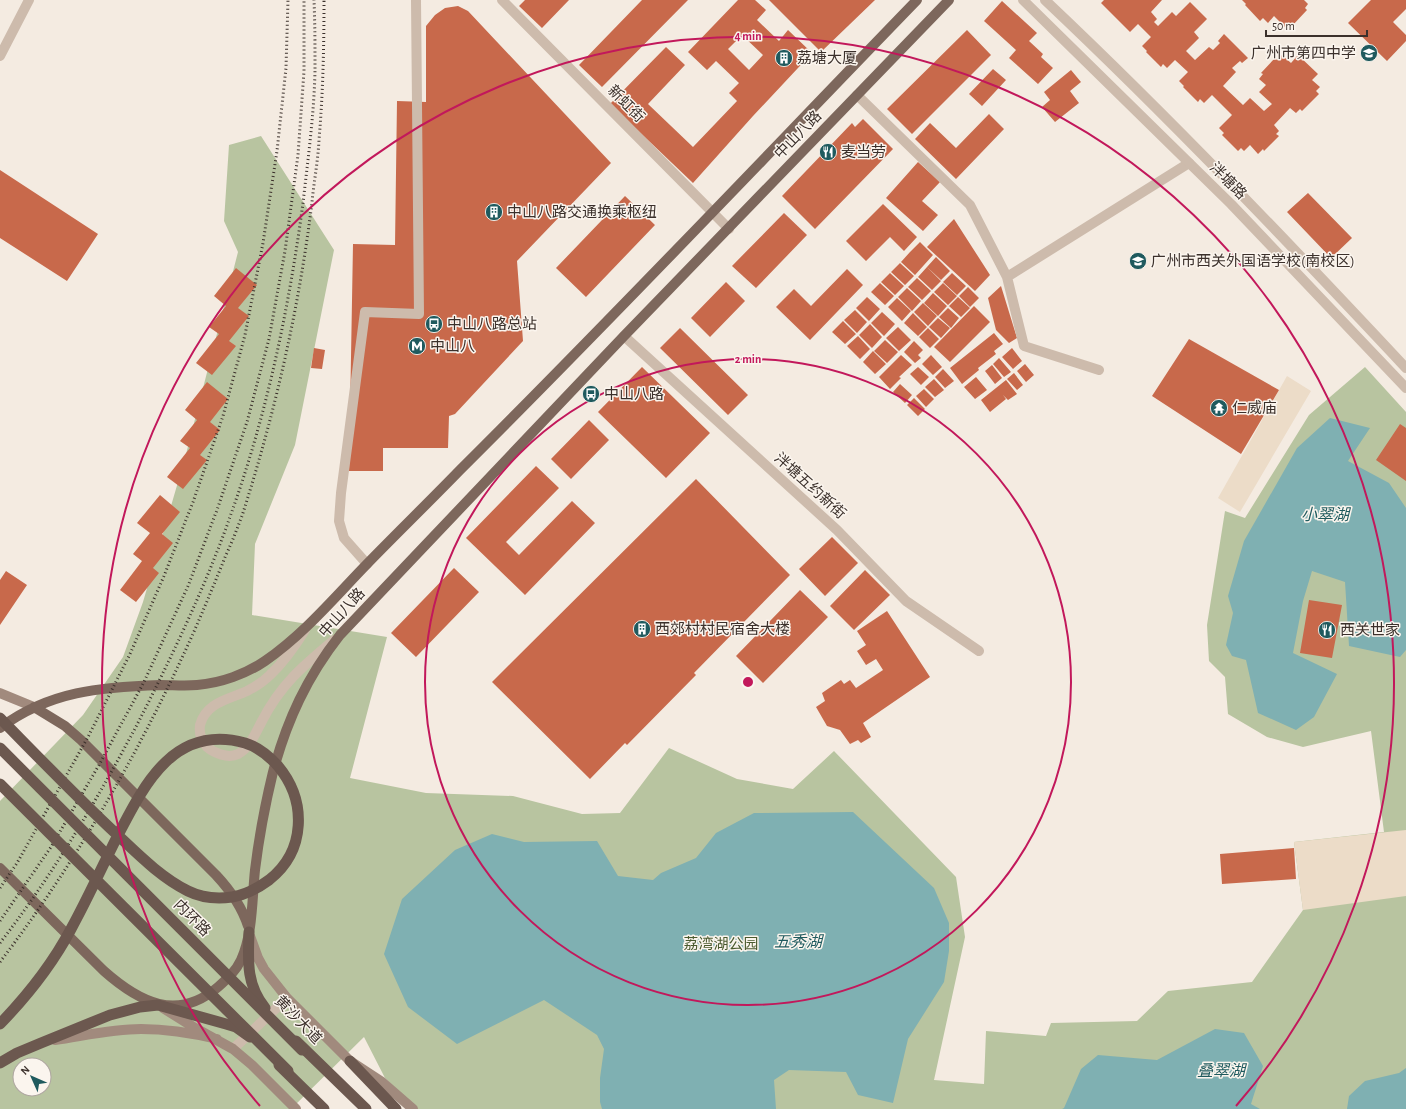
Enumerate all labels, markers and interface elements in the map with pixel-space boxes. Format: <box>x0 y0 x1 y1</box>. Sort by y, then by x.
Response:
scale bar <box>1266 12 1367 38</box>
text: 50 m <box>1272 20 1295 32</box>
text: 4 min <box>734 30 762 42</box>
school or university icon: 广州市第四中学 <box>1359 43 1379 63</box>
place label: 广州市第四中学 <box>1251 44 1356 61</box>
building icon: 荔塘大厦 <box>774 48 794 68</box>
place label: 荔塘大厦 <box>797 49 857 66</box>
street label: 新虹街 <box>605 82 648 125</box>
street label: 中山八路 <box>771 108 824 162</box>
restaurant icon: 麦当劳 <box>818 142 838 162</box>
place label: 麦当劳 <box>841 144 886 160</box>
street label: 泮塘路 <box>1207 158 1251 202</box>
building icon: 中山八路交通换乘枢纽 <box>484 202 504 222</box>
place label: 中山八路交通换乘枢纽 <box>507 204 657 220</box>
school or university icon: 广州市西关外国语学校(南校区) <box>1128 251 1148 271</box>
place label: 广州市西关外国语学校(南校区) <box>1151 252 1355 269</box>
bus stop icon: 中山八路总站 <box>424 314 444 334</box>
place label: 中山八路总站 <box>447 316 537 332</box>
metro station icon: 中山八 <box>407 336 427 356</box>
place label: 中山八 <box>430 338 475 354</box>
text: 2 min <box>735 353 761 365</box>
bus stop icon: 中山八路 <box>581 384 601 404</box>
place label: 中山八路 <box>604 386 664 402</box>
temple icon: 仁威庙 <box>1209 398 1229 418</box>
place label: 仁威庙 <box>1232 399 1277 416</box>
street label: 泮塘五约新街 <box>772 449 850 522</box>
water label: 小翠湖 <box>1301 506 1352 523</box>
street label: 中山八路 <box>316 585 368 640</box>
building icon: 西郊村村民宿舍大楼 <box>632 619 652 639</box>
place label: 西郊村村民宿舍大楼 <box>655 620 790 637</box>
restaurant icon: 西关世家 <box>1317 620 1337 640</box>
place label: 西关世家 <box>1340 622 1400 638</box>
centre of rings <box>741 675 755 689</box>
street label: 内环路 <box>171 896 214 939</box>
water label: 五秀湖 <box>774 933 825 950</box>
park label: 荔湾湖公园 <box>683 936 759 952</box>
street label: 黄沙大道 <box>272 993 325 1047</box>
north arrow <box>12 1057 52 1097</box>
water label: 叠翠湖 <box>1197 1062 1248 1079</box>
text: N <box>19 1064 32 1077</box>

